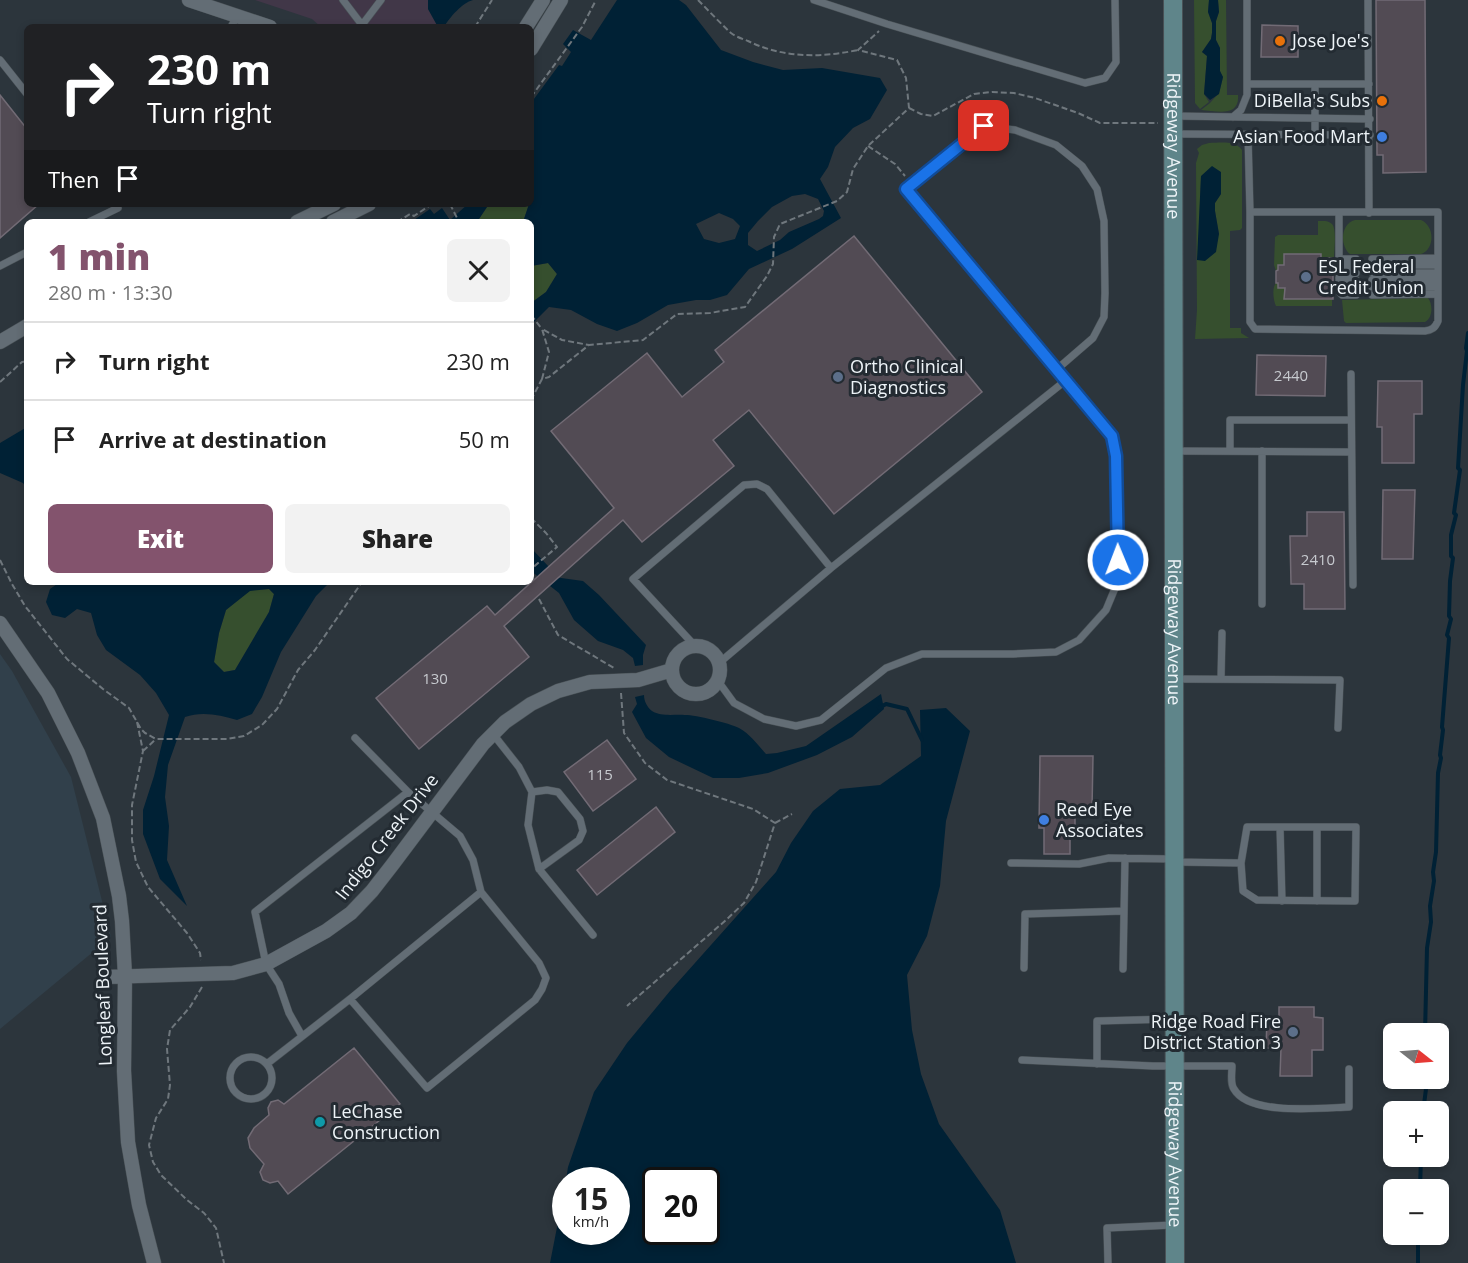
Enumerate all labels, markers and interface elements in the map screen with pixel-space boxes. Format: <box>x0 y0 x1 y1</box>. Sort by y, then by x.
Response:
place label: Jose Joe's <box>1290 28 1369 52</box>
marker: Jose Joe's <box>1273 34 1287 48</box>
text: 230 m <box>147 40 271 97</box>
icon: right <box>48 48 126 126</box>
street label: Ridgeway Avenue <box>1162 73 1186 219</box>
place label: DiBella's Subs <box>1254 88 1370 112</box>
text: Turn right <box>147 94 272 131</box>
marker: DiBella's Subs <box>1375 94 1389 108</box>
pin <box>958 100 1009 151</box>
icon: arrive <box>967 109 1000 142</box>
place label: Asian Food Mart <box>1233 124 1370 148</box>
marker: Asian Food Mart <box>1375 130 1389 144</box>
icon: arrive <box>111 162 144 195</box>
text: Then <box>48 164 99 194</box>
text: 1 min <box>48 232 150 281</box>
button: close <box>447 239 510 302</box>
place label: ESL Federal Credit Union <box>1318 254 1424 299</box>
marker: ESL Federal Credit Union <box>1299 270 1313 284</box>
text: 280 m · 13:30 <box>48 279 173 306</box>
icon: right <box>48 345 81 378</box>
text: Turn right <box>99 346 210 376</box>
text: 230 m <box>446 346 510 376</box>
place label: Ortho Clinical Diagnostics <box>850 354 964 399</box>
house number: 2440 <box>1274 365 1308 385</box>
marker: Ortho Clinical Diagnostics <box>831 370 845 384</box>
icon: arrive <box>48 423 81 456</box>
text: Arrive at destination <box>99 424 327 454</box>
text: 50 m <box>459 424 510 454</box>
button: Exit <box>48 504 273 573</box>
button: Share <box>285 504 510 573</box>
position arrow <box>1086 528 1150 592</box>
house number: 2410 <box>1301 549 1335 569</box>
street label: Ridgeway Avenue <box>1163 559 1187 705</box>
house number: 130 <box>422 668 448 688</box>
house number: 115 <box>587 764 613 784</box>
street label: Indigo Creek Drive <box>329 768 443 904</box>
place label: Reed Eye Associates <box>1056 797 1144 842</box>
marker: Reed Eye Associates <box>1037 813 1051 827</box>
street label: Longleaf Boulevard <box>87 904 117 1066</box>
place label: Ridge Road Fire District Station 3 <box>1143 1009 1281 1054</box>
north arrow <box>1383 1023 1449 1089</box>
map controls <box>1383 1023 1449 1245</box>
marker: Ridge Road Fire District Station 3 <box>1286 1025 1300 1039</box>
street label: Ridgeway Avenue <box>1164 1081 1188 1227</box>
place label: LeChase Construction <box>332 1099 440 1144</box>
button: + <box>1383 1101 1449 1167</box>
marker: LeChase Construction <box>313 1115 327 1129</box>
speed limit sign: 20 <box>642 1167 720 1245</box>
text: 15 <box>574 1178 608 1219</box>
button: − <box>1383 1179 1449 1245</box>
text: km/h <box>573 1211 609 1231</box>

